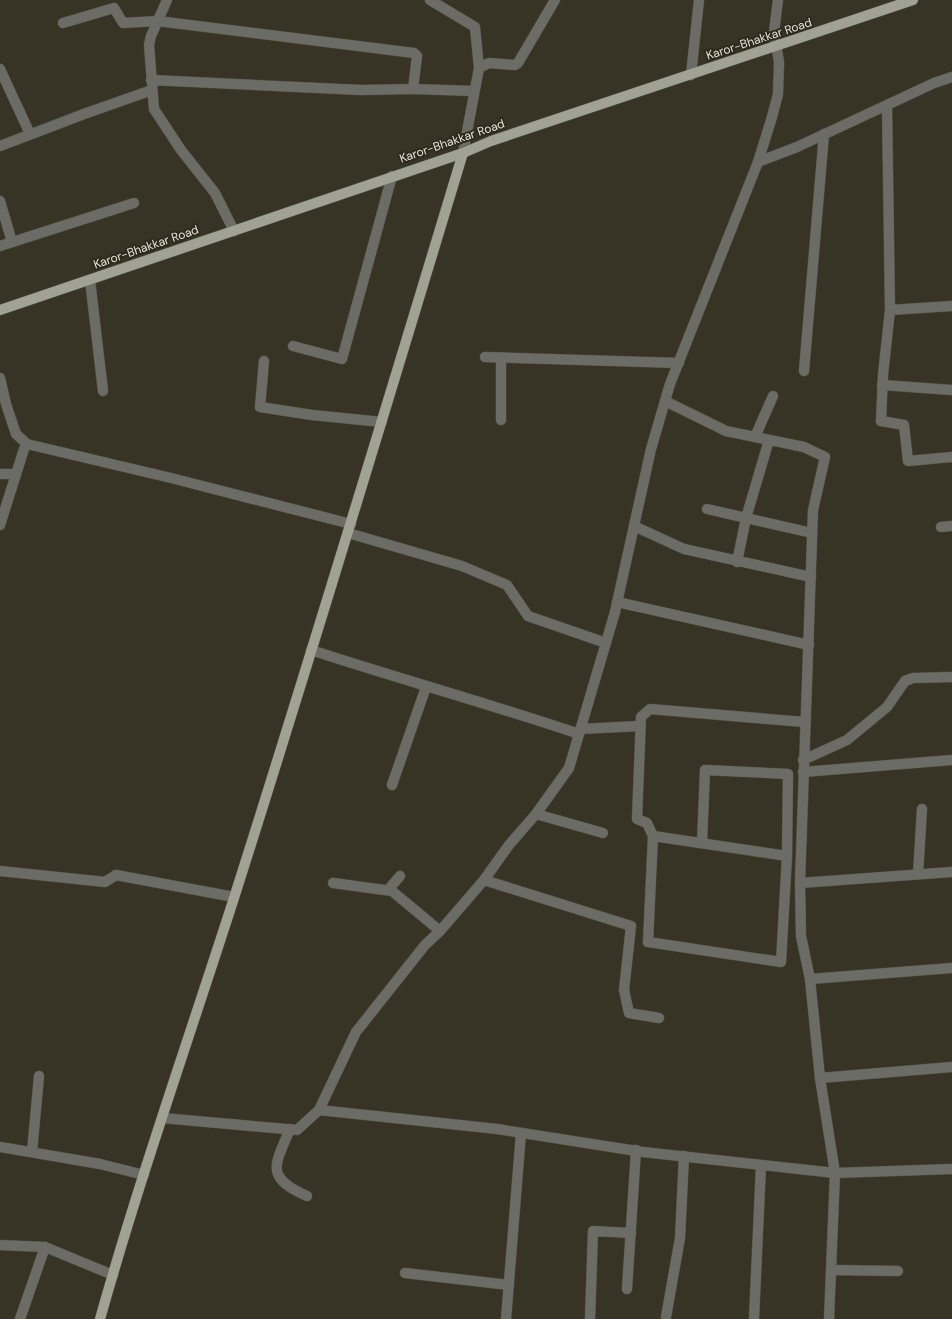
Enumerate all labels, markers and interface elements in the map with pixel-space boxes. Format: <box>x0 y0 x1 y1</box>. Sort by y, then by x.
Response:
street label: Karor-Bhakkar Road <box>704 14 814 64</box>
street label: Karor-Bhakkar Road <box>397 115 507 167</box>
street label: Karor-Bhakkar Road <box>91 221 201 273</box>

